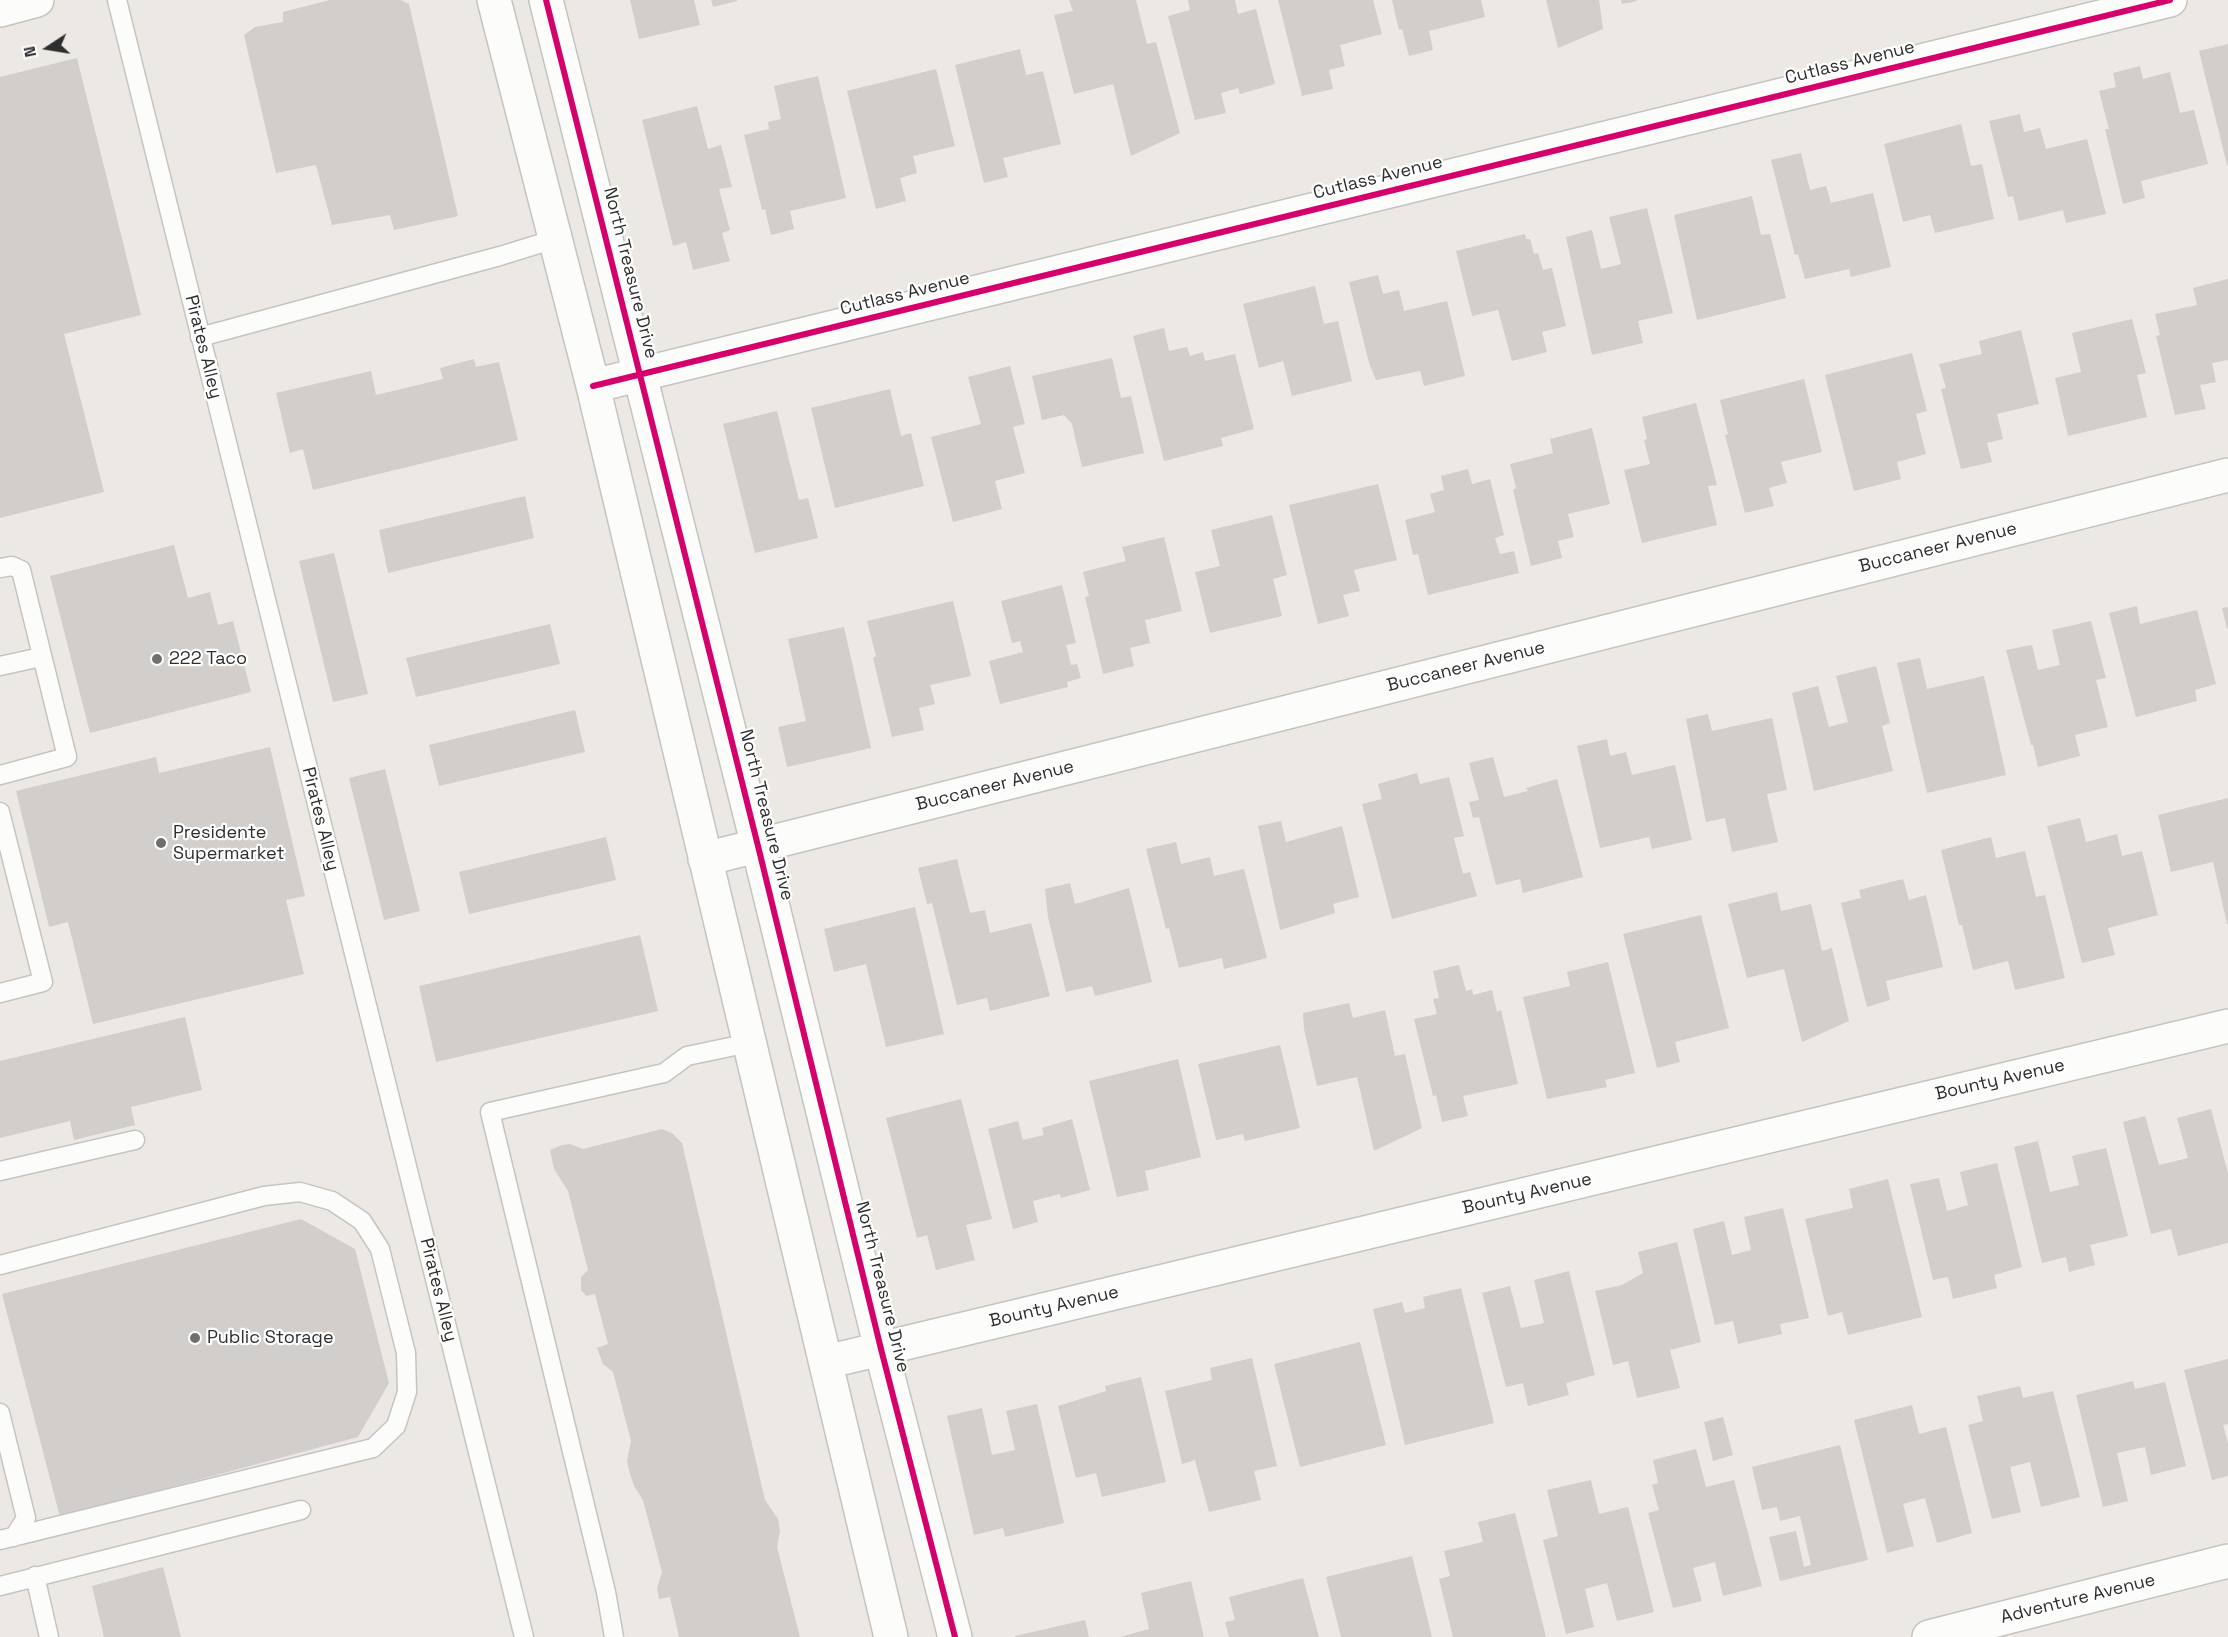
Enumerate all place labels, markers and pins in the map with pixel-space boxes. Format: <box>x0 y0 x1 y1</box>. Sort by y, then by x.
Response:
place label: 222 Taco <box>169 648 247 670</box>
marker: 222 Taco <box>150 652 164 666</box>
place label: Presidente Supermarket <box>173 822 284 864</box>
marker: Presidente Supermarket <box>154 836 168 850</box>
place label: Public Storage <box>207 1327 334 1349</box>
marker: Public Storage <box>188 1331 202 1345</box>

